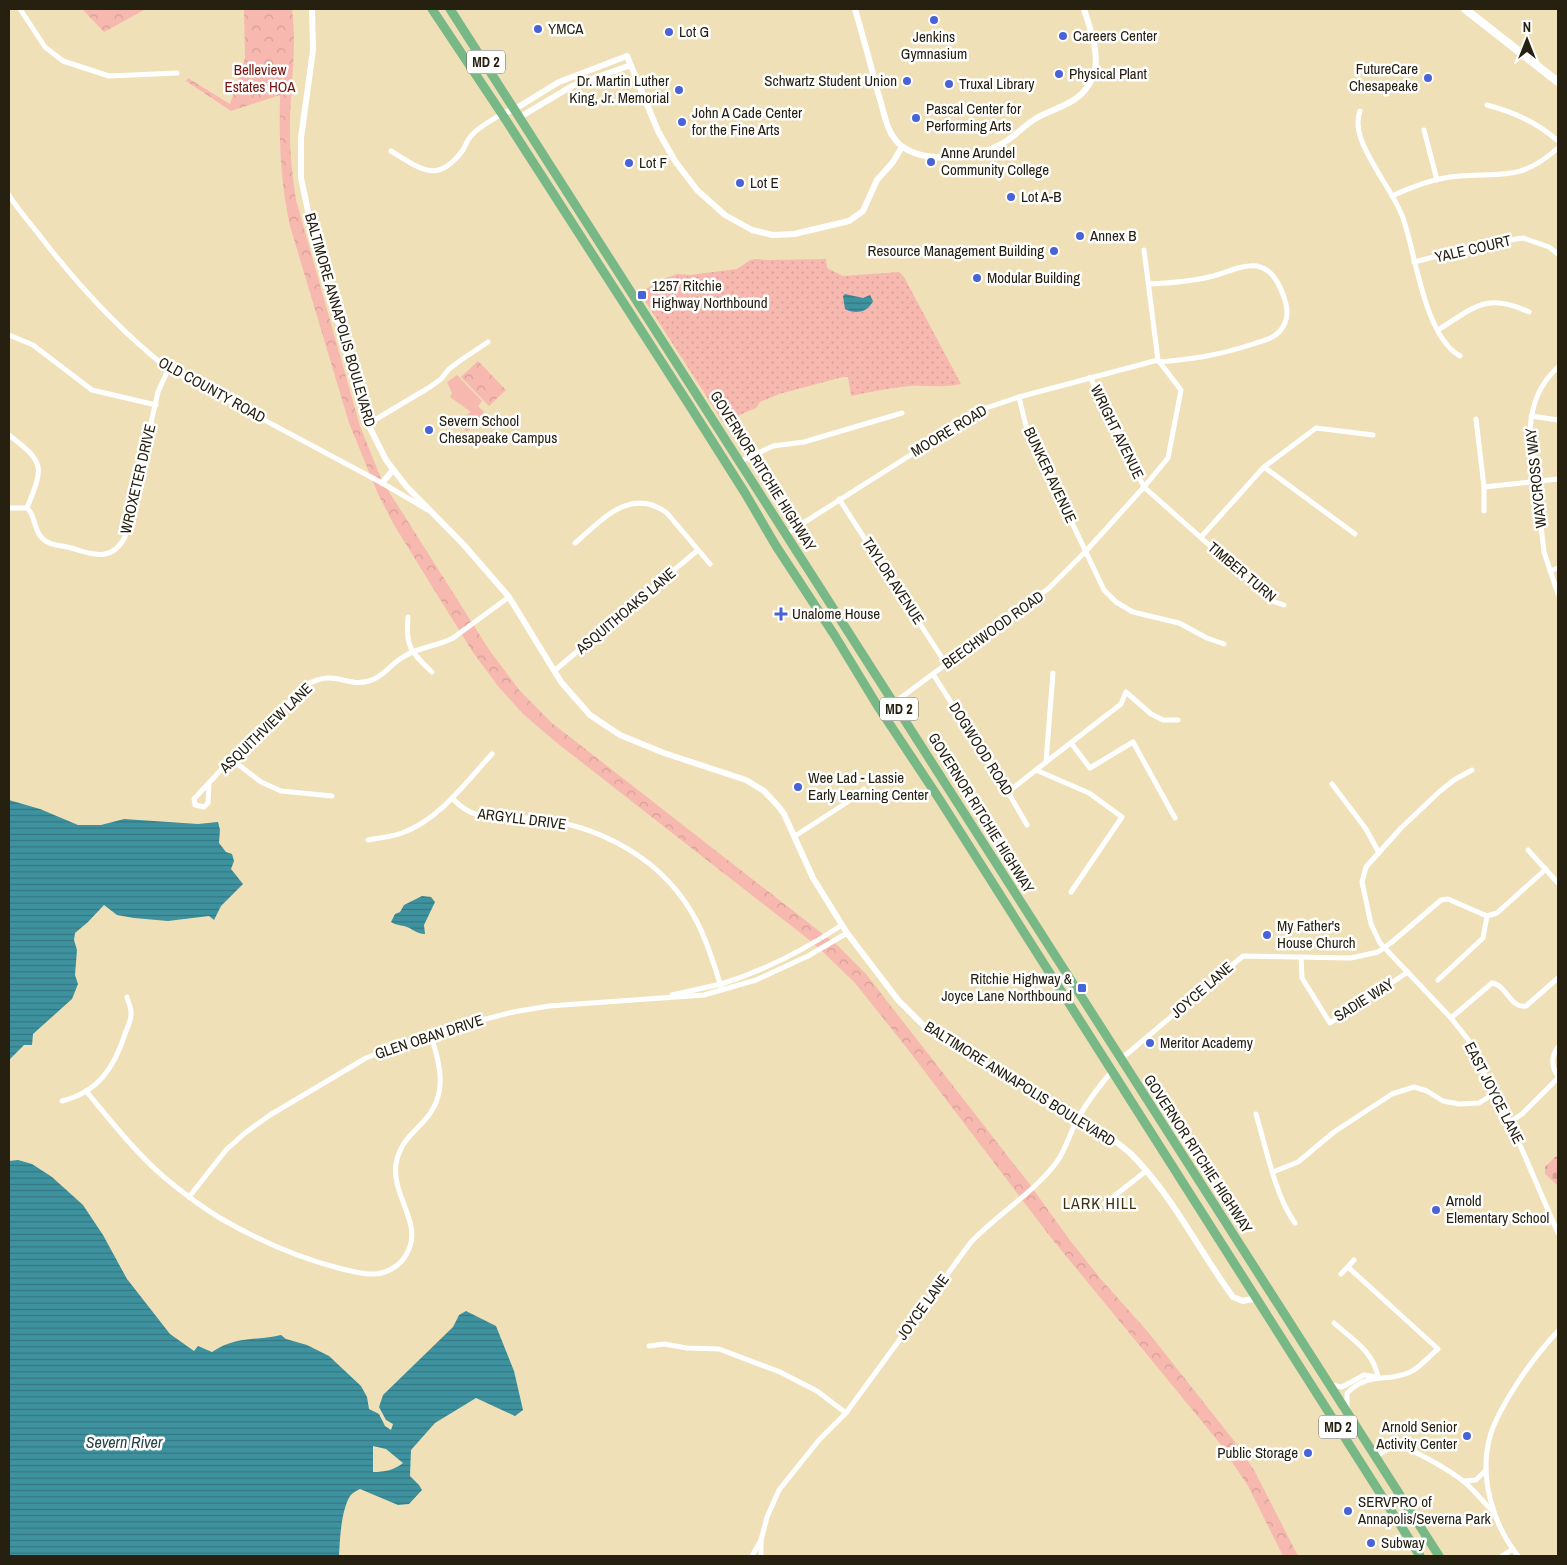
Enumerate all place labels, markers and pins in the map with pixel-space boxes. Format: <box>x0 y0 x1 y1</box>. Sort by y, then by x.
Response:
marker: Jenkins Gymnasium <box>928 14 940 26</box>
place label: YMCA <box>548 18 584 39</box>
place label: Lot G <box>679 21 709 42</box>
marker: YMCA <box>532 23 544 35</box>
place label: Careers Center <box>1073 25 1157 46</box>
marker: Lot G <box>663 26 675 38</box>
place label: Jenkins Gymnasium <box>901 26 967 64</box>
marker: Careers Center <box>1057 30 1069 42</box>
place label: FutureCare Chesapeake <box>1349 58 1418 96</box>
place label: Physical Plant <box>1069 63 1148 84</box>
marker: Physical Plant <box>1053 68 1065 80</box>
place label: Dr. Martin Luther King, Jr. Memorial <box>569 70 669 108</box>
place label: Schwartz Student Union <box>764 70 897 91</box>
marker: FutureCare Chesapeake <box>1422 72 1434 84</box>
place label: Truxal Library <box>959 73 1035 94</box>
marker: Schwartz Student Union <box>901 75 913 87</box>
marker: Truxal Library <box>943 78 955 90</box>
marker: Dr. Martin Luther King, Jr. Memorial <box>673 84 685 96</box>
place label: Pascal Center for Performing Arts <box>926 98 1021 136</box>
place label: John A Cade Center for the Fine Arts <box>692 102 802 140</box>
marker: Pascal Center for Performing Arts <box>910 112 922 124</box>
marker: John A Cade Center for the Fine Arts <box>676 116 688 128</box>
place label: Anne Arundel Community College <box>940 142 1049 180</box>
place label: Lot F <box>639 152 667 173</box>
marker: Anne Arundel Community College <box>925 156 937 168</box>
marker: Lot F <box>623 157 635 169</box>
place label: Lot E <box>750 172 779 193</box>
marker: Lot E <box>734 177 746 189</box>
place label: Lot A-B <box>1021 186 1061 207</box>
marker: Lot A-B <box>1005 191 1017 203</box>
place label: Annex B <box>1089 225 1137 246</box>
marker: Annex B <box>1074 230 1086 242</box>
place label: Resource Management Building <box>868 240 1044 261</box>
marker: Resource Management Building <box>1048 245 1060 257</box>
place label: Modular Building <box>987 267 1080 288</box>
marker: Modular Building <box>971 272 983 284</box>
place label: 1257 Ritchie Highway Northbound <box>652 275 768 313</box>
marker: 1257 Ritchie Highway Northbound <box>636 289 648 301</box>
place label: Severn School Chesapeake Campus <box>439 410 557 448</box>
marker: Severn School Chesapeake Campus <box>423 424 435 436</box>
place label: Unalome House <box>792 603 880 624</box>
marker: Unalome House <box>774 607 788 621</box>
place label: Wee Lad - Lassie Early Learning Center <box>808 767 928 805</box>
marker: Wee Lad - Lassie Early Learning Center <box>792 781 804 793</box>
place label: My Father's House Church <box>1277 915 1356 953</box>
marker: My Father's House Church <box>1261 929 1273 941</box>
place label: Ritchie Highway & Joyce Lane Northbound <box>941 968 1073 1006</box>
marker: Ritchie Highway & Joyce Lane Northbound <box>1076 982 1088 994</box>
place label: Meritor Academy <box>1160 1032 1254 1053</box>
marker: Meritor Academy <box>1144 1037 1156 1049</box>
place label: Arnold Elementary School <box>1445 1190 1549 1228</box>
marker: Arnold Elementary School <box>1430 1204 1442 1216</box>
place label: Arnold Senior Activity Center <box>1375 1416 1457 1454</box>
marker: Arnold Senior Activity Center <box>1461 1430 1473 1442</box>
place label: Public Storage <box>1217 1442 1298 1463</box>
marker: Public Storage <box>1302 1447 1314 1459</box>
place label: SERVPRO of Annapolis/Severna Park <box>1357 1491 1491 1529</box>
marker: SERVPRO of Annapolis/Severna Park <box>1342 1505 1354 1517</box>
place label: Subway <box>1381 1532 1426 1553</box>
marker: Subway <box>1365 1537 1377 1549</box>

